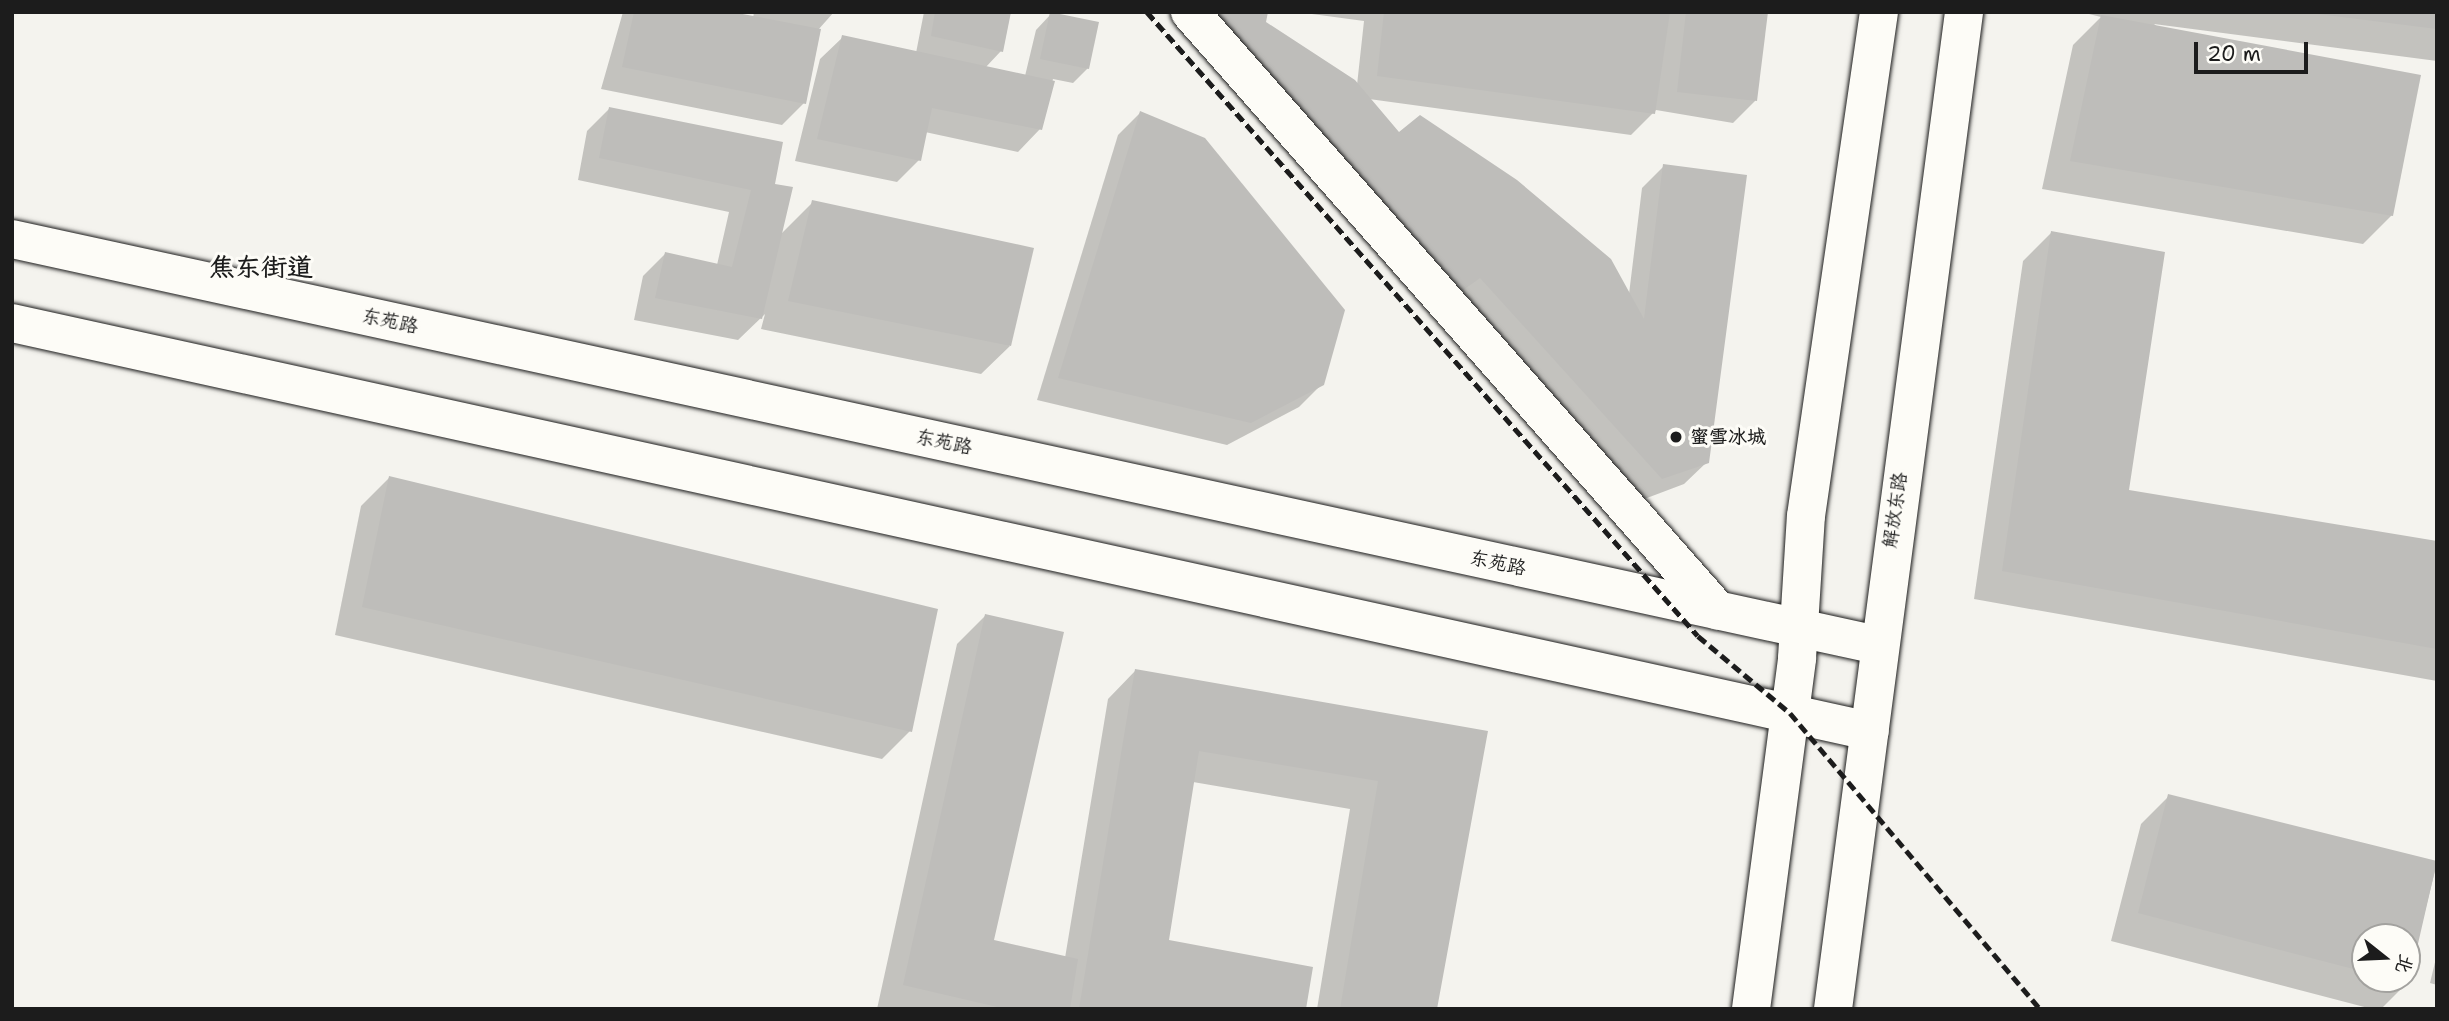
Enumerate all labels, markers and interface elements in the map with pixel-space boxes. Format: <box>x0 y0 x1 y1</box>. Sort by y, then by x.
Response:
scale bar <box>2197 28 2311 72</box>
text: 20 m <box>2207 40 2261 68</box>
district label: 焦东街道 <box>209 251 313 283</box>
street label: 东苑路 <box>360 304 420 338</box>
street label: 东苑路 <box>914 425 974 459</box>
place label: 蜜雪冰城 <box>1690 426 1766 448</box>
marker: 蜜雪冰城 <box>1668 429 1684 445</box>
street label: 解放东路 <box>1878 471 1912 549</box>
street label: 东苑路 <box>1468 546 1528 580</box>
north arrow <box>2351 923 2421 993</box>
text: 北 <box>2390 951 2419 977</box>

